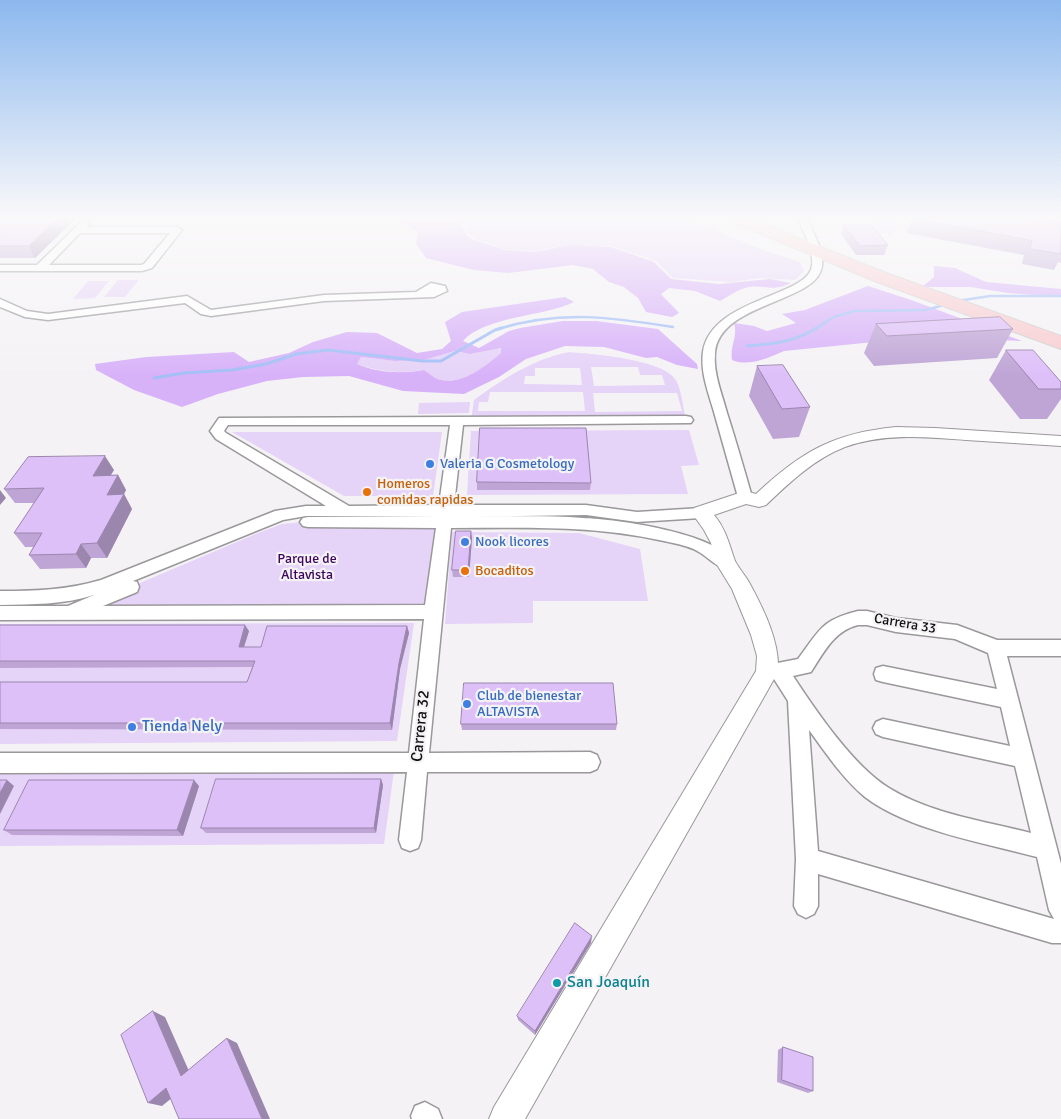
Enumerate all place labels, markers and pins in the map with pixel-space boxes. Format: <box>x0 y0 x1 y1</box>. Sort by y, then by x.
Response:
place label: Valeria G Cosmetology <box>440 456 574 472</box>
marker: Valeria G Cosmetology <box>424 458 436 470</box>
place label: Homeros comidas rapidas <box>377 476 473 508</box>
marker: Homeros comidas rapidas <box>361 486 373 498</box>
place label: Nook licores <box>475 534 549 550</box>
marker: Nook licores <box>459 536 471 548</box>
place label: Bocaditos <box>475 563 534 579</box>
marker: Bocaditos <box>459 565 471 577</box>
place label: Club de bienestar ALTAVISTA <box>477 688 581 720</box>
marker: Club de bienestar ALTAVISTA <box>461 698 473 710</box>
place label: Tienda Nely <box>142 717 222 737</box>
marker: Tienda Nely <box>126 721 138 733</box>
place label: San Joaquín <box>567 973 650 993</box>
marker: San Joaquín <box>551 977 563 989</box>

